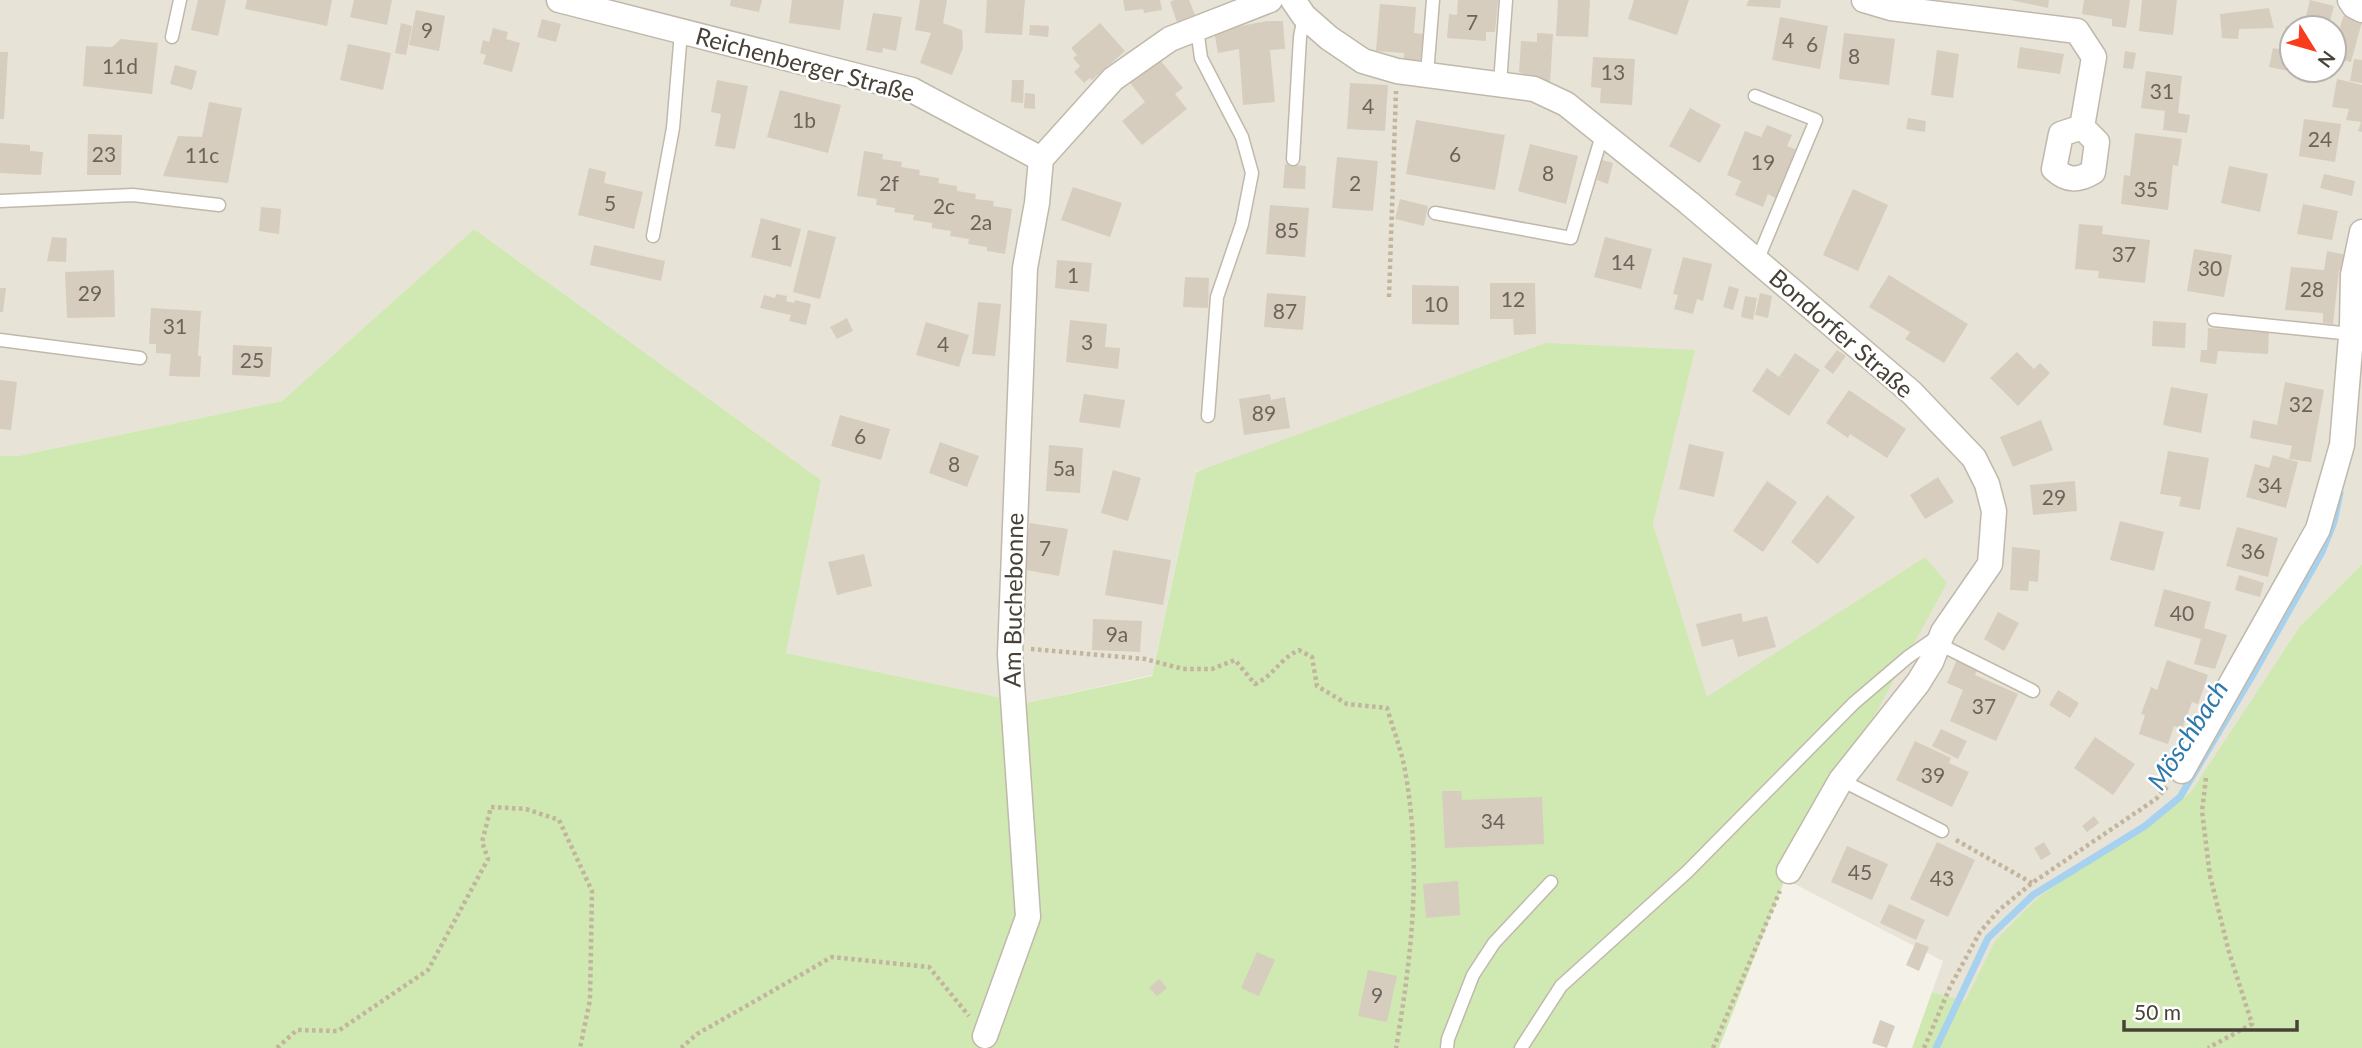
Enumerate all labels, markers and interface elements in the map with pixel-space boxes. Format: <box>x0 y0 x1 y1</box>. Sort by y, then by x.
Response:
house number: 7 <box>1466 9 1478 34</box>
north arrow <box>2278 14 2348 84</box>
house number: 9 <box>421 17 433 42</box>
street label: Reichenberger Straße <box>693 20 918 107</box>
house number: 4 <box>1782 27 1794 52</box>
house number: 6 <box>1806 31 1818 56</box>
house number: 8 <box>1848 43 1860 68</box>
text: N <box>2313 47 2341 72</box>
house number: 11d <box>102 53 138 78</box>
house number: 13 <box>1601 59 1625 84</box>
house number: 31 <box>2150 78 2174 103</box>
house number: 4 <box>1362 93 1374 118</box>
house number: 1b <box>792 107 816 132</box>
house number: 24 <box>2308 126 2332 151</box>
house number: 23 <box>92 141 116 166</box>
house number: 6 <box>1449 141 1461 166</box>
house number: 11c <box>185 142 219 167</box>
house number: 19 <box>1751 149 1775 174</box>
house number: 8 <box>1542 160 1554 185</box>
house number: 2f <box>879 170 899 195</box>
house number: 2 <box>1349 170 1361 195</box>
house number: 35 <box>2134 176 2158 201</box>
house number: 5 <box>604 190 616 215</box>
house number: 2c <box>933 193 955 218</box>
house number: 2a <box>970 209 992 234</box>
house number: 85 <box>1275 217 1299 242</box>
house number: 1 <box>770 229 782 254</box>
house number: 37 <box>2112 241 2136 266</box>
house number: 14 <box>1611 249 1635 274</box>
house number: 30 <box>2198 255 2222 280</box>
house number: 1 <box>1067 262 1079 287</box>
street label: Bondorfer Straße <box>1764 262 1920 403</box>
house number: 28 <box>2300 276 2324 301</box>
house number: 29 <box>78 280 102 305</box>
house number: 12 <box>1501 286 1525 311</box>
house number: 10 <box>1424 291 1448 316</box>
house number: 87 <box>1273 298 1297 323</box>
house number: 31 <box>163 313 187 338</box>
house number: 3 <box>1081 329 1093 354</box>
house number: 4 <box>937 331 949 356</box>
house number: 25 <box>240 347 264 372</box>
house number: 32 <box>2289 391 2313 416</box>
house number: 89 <box>1252 400 1276 425</box>
house number: 6 <box>854 423 866 448</box>
house number: 8 <box>948 451 960 476</box>
house number: 5a <box>1053 455 1075 480</box>
house number: 34 <box>2258 472 2282 497</box>
house number: 29 <box>2042 484 2066 509</box>
street label: Am Buchebonne <box>996 512 1029 688</box>
house number: 7 <box>1039 535 1051 560</box>
house number: 36 <box>2241 538 2265 563</box>
house number: 40 <box>2170 600 2194 625</box>
house number: 9a <box>1106 621 1128 646</box>
water label: Möschbach <box>2140 674 2234 795</box>
house number: 37 <box>1972 693 1996 718</box>
house number: 39 <box>1921 762 1945 787</box>
house number: 34 <box>1481 808 1505 833</box>
house number: 45 <box>1848 859 1872 884</box>
house number: 43 <box>1930 865 1954 890</box>
house number: 9 <box>1371 982 1383 1007</box>
scale bar <box>2124 988 2297 1032</box>
text: 50 m <box>2134 999 2181 1024</box>

